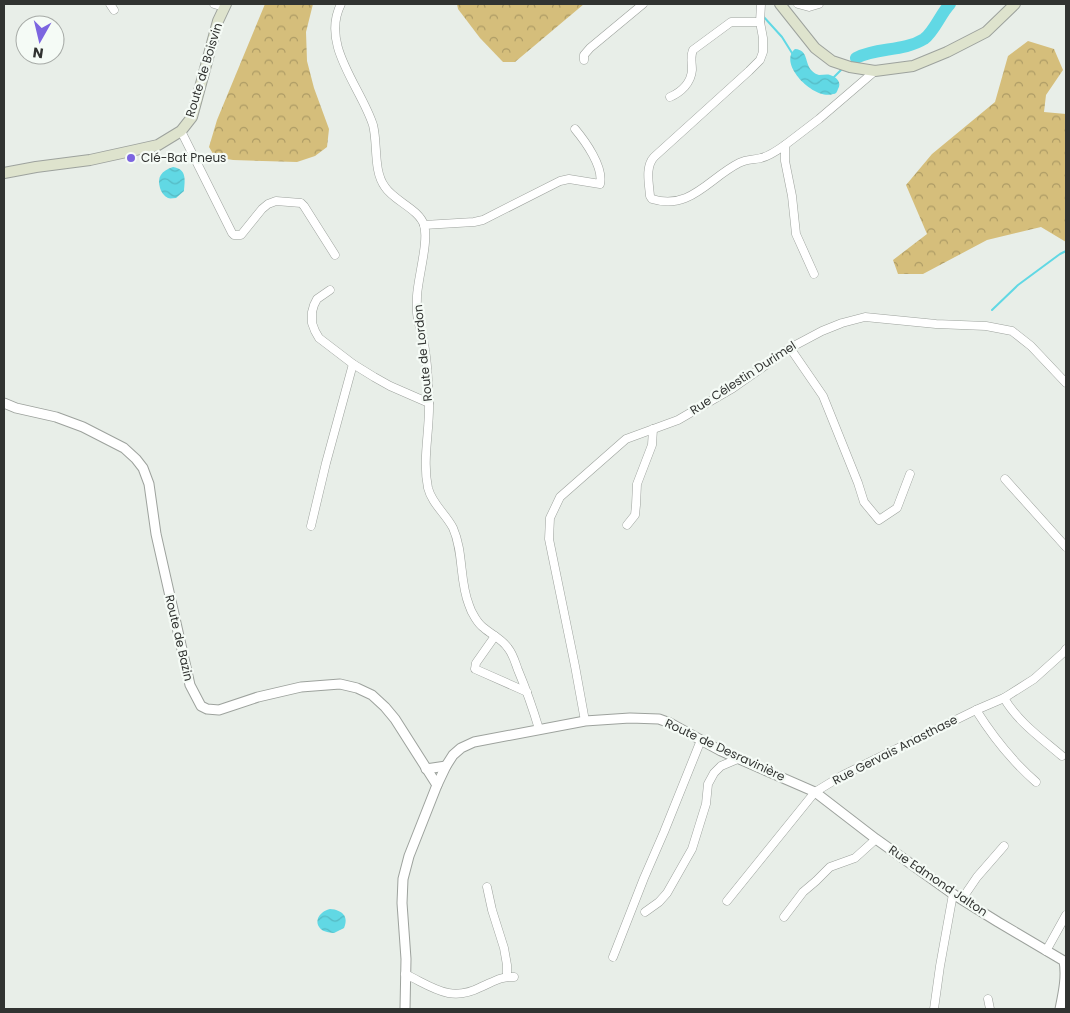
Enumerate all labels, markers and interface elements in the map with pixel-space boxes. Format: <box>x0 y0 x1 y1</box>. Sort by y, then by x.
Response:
north arrow <box>15 15 65 65</box>
street label: Route de Boisvin <box>181 20 226 119</box>
text: N <box>32 42 45 64</box>
place label: Clé-Bat Pneus <box>141 149 226 166</box>
marker: Clé-Bat Pneus <box>125 152 137 164</box>
street label: Route de Lordon <box>409 304 436 402</box>
street label: Rue Célestin Durimel <box>686 337 799 418</box>
street label: Route de Bazin <box>161 593 198 683</box>
street label: Rue Gervais Anasthase <box>829 711 960 788</box>
street label: Route de Desravinière <box>662 714 788 785</box>
street label: Rue Edmond Jalton <box>885 841 991 920</box>

